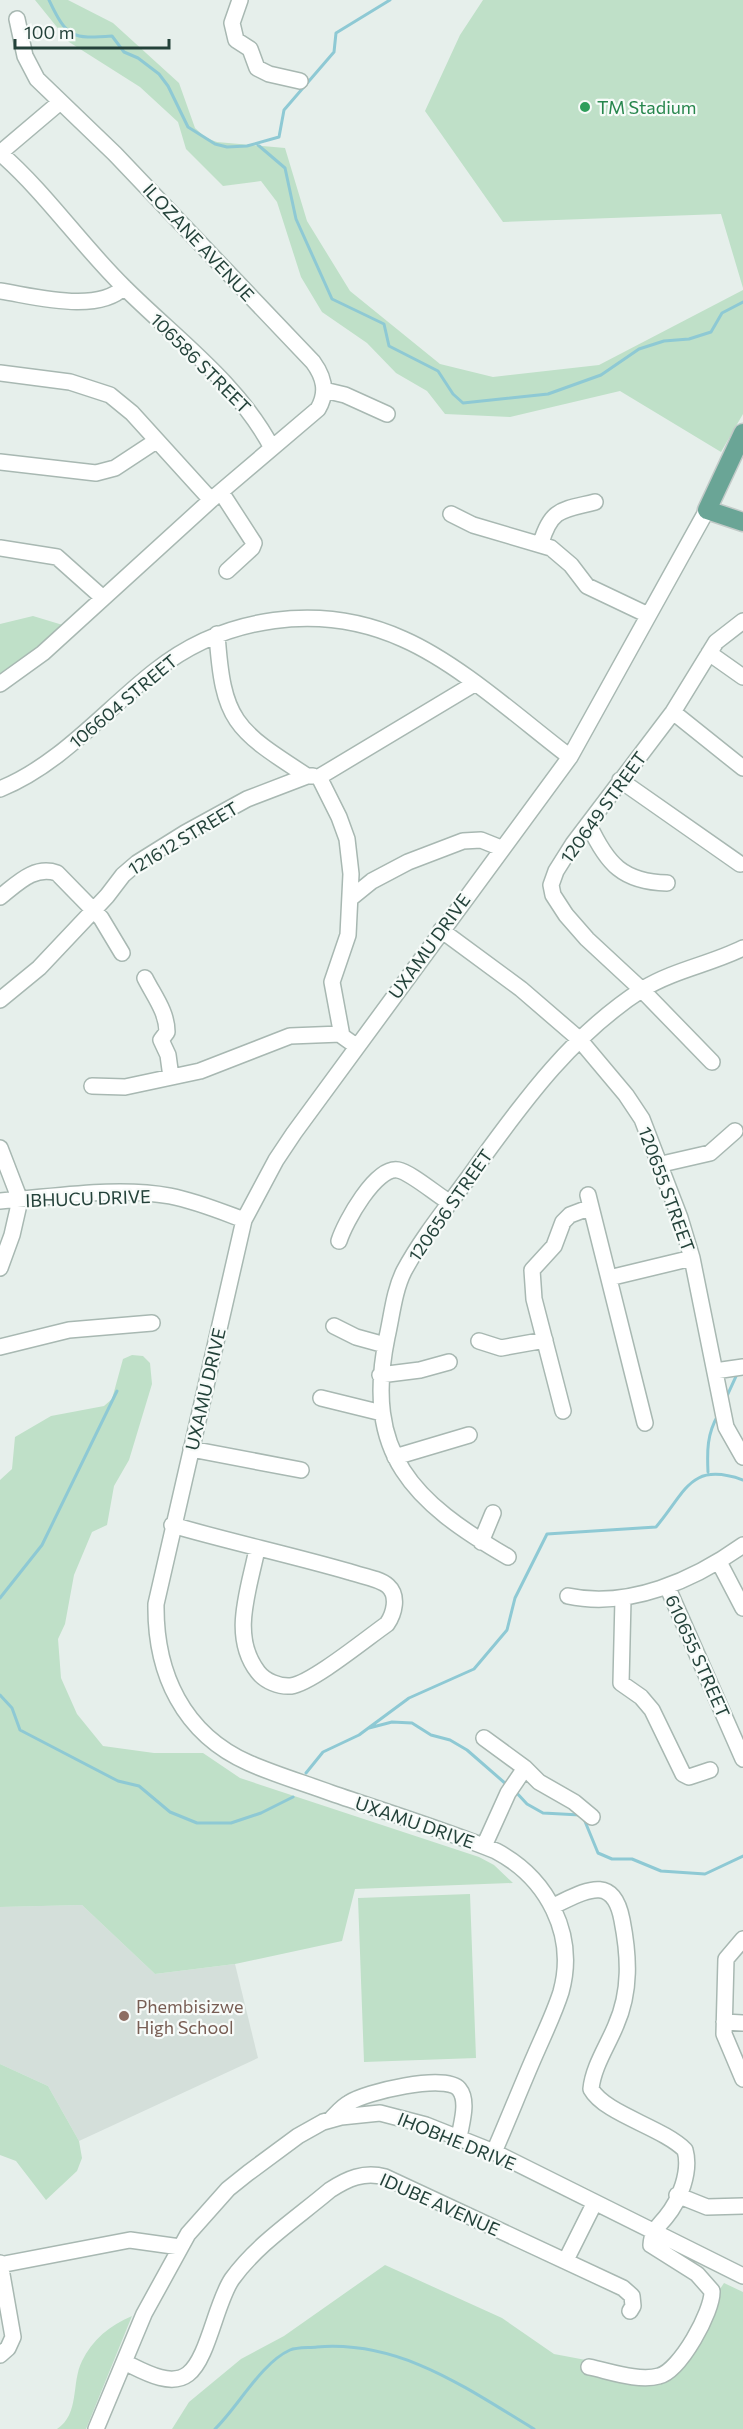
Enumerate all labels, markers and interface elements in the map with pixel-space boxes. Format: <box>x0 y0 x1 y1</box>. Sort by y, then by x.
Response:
scale bar <box>15 12 170 50</box>
text: 100 m <box>24 21 74 43</box>
place label: TM Stadium <box>597 96 697 118</box>
marker: TM Stadium <box>578 100 592 114</box>
street label: ILOZANE AVENUE <box>139 178 259 306</box>
street label: 106586 STREET <box>146 308 256 418</box>
street label: 106604 STREET <box>65 649 181 753</box>
street label: 120649 STREET <box>555 747 651 867</box>
street label: 121612 STREET <box>124 797 242 879</box>
street label: UXAMU DRIVE <box>383 889 475 1003</box>
street label: 120655 STREET <box>634 1124 700 1254</box>
street label: 120656 STREET <box>403 1145 497 1265</box>
street label: IBHUCU DRIVE <box>25 1185 151 1211</box>
street label: UXAMU DRIVE <box>180 1326 230 1452</box>
street label: 610655 STREET <box>661 1591 735 1721</box>
street label: UXAMU DRIVE <box>352 1791 478 1853</box>
place label: Phembisizwe High School <box>136 1995 243 2038</box>
marker: Phembisizwe High School <box>117 2009 131 2023</box>
street label: IHOBHE DRIVE <box>395 2107 519 2175</box>
street label: IDUBE AVENUE <box>377 2168 503 2240</box>

